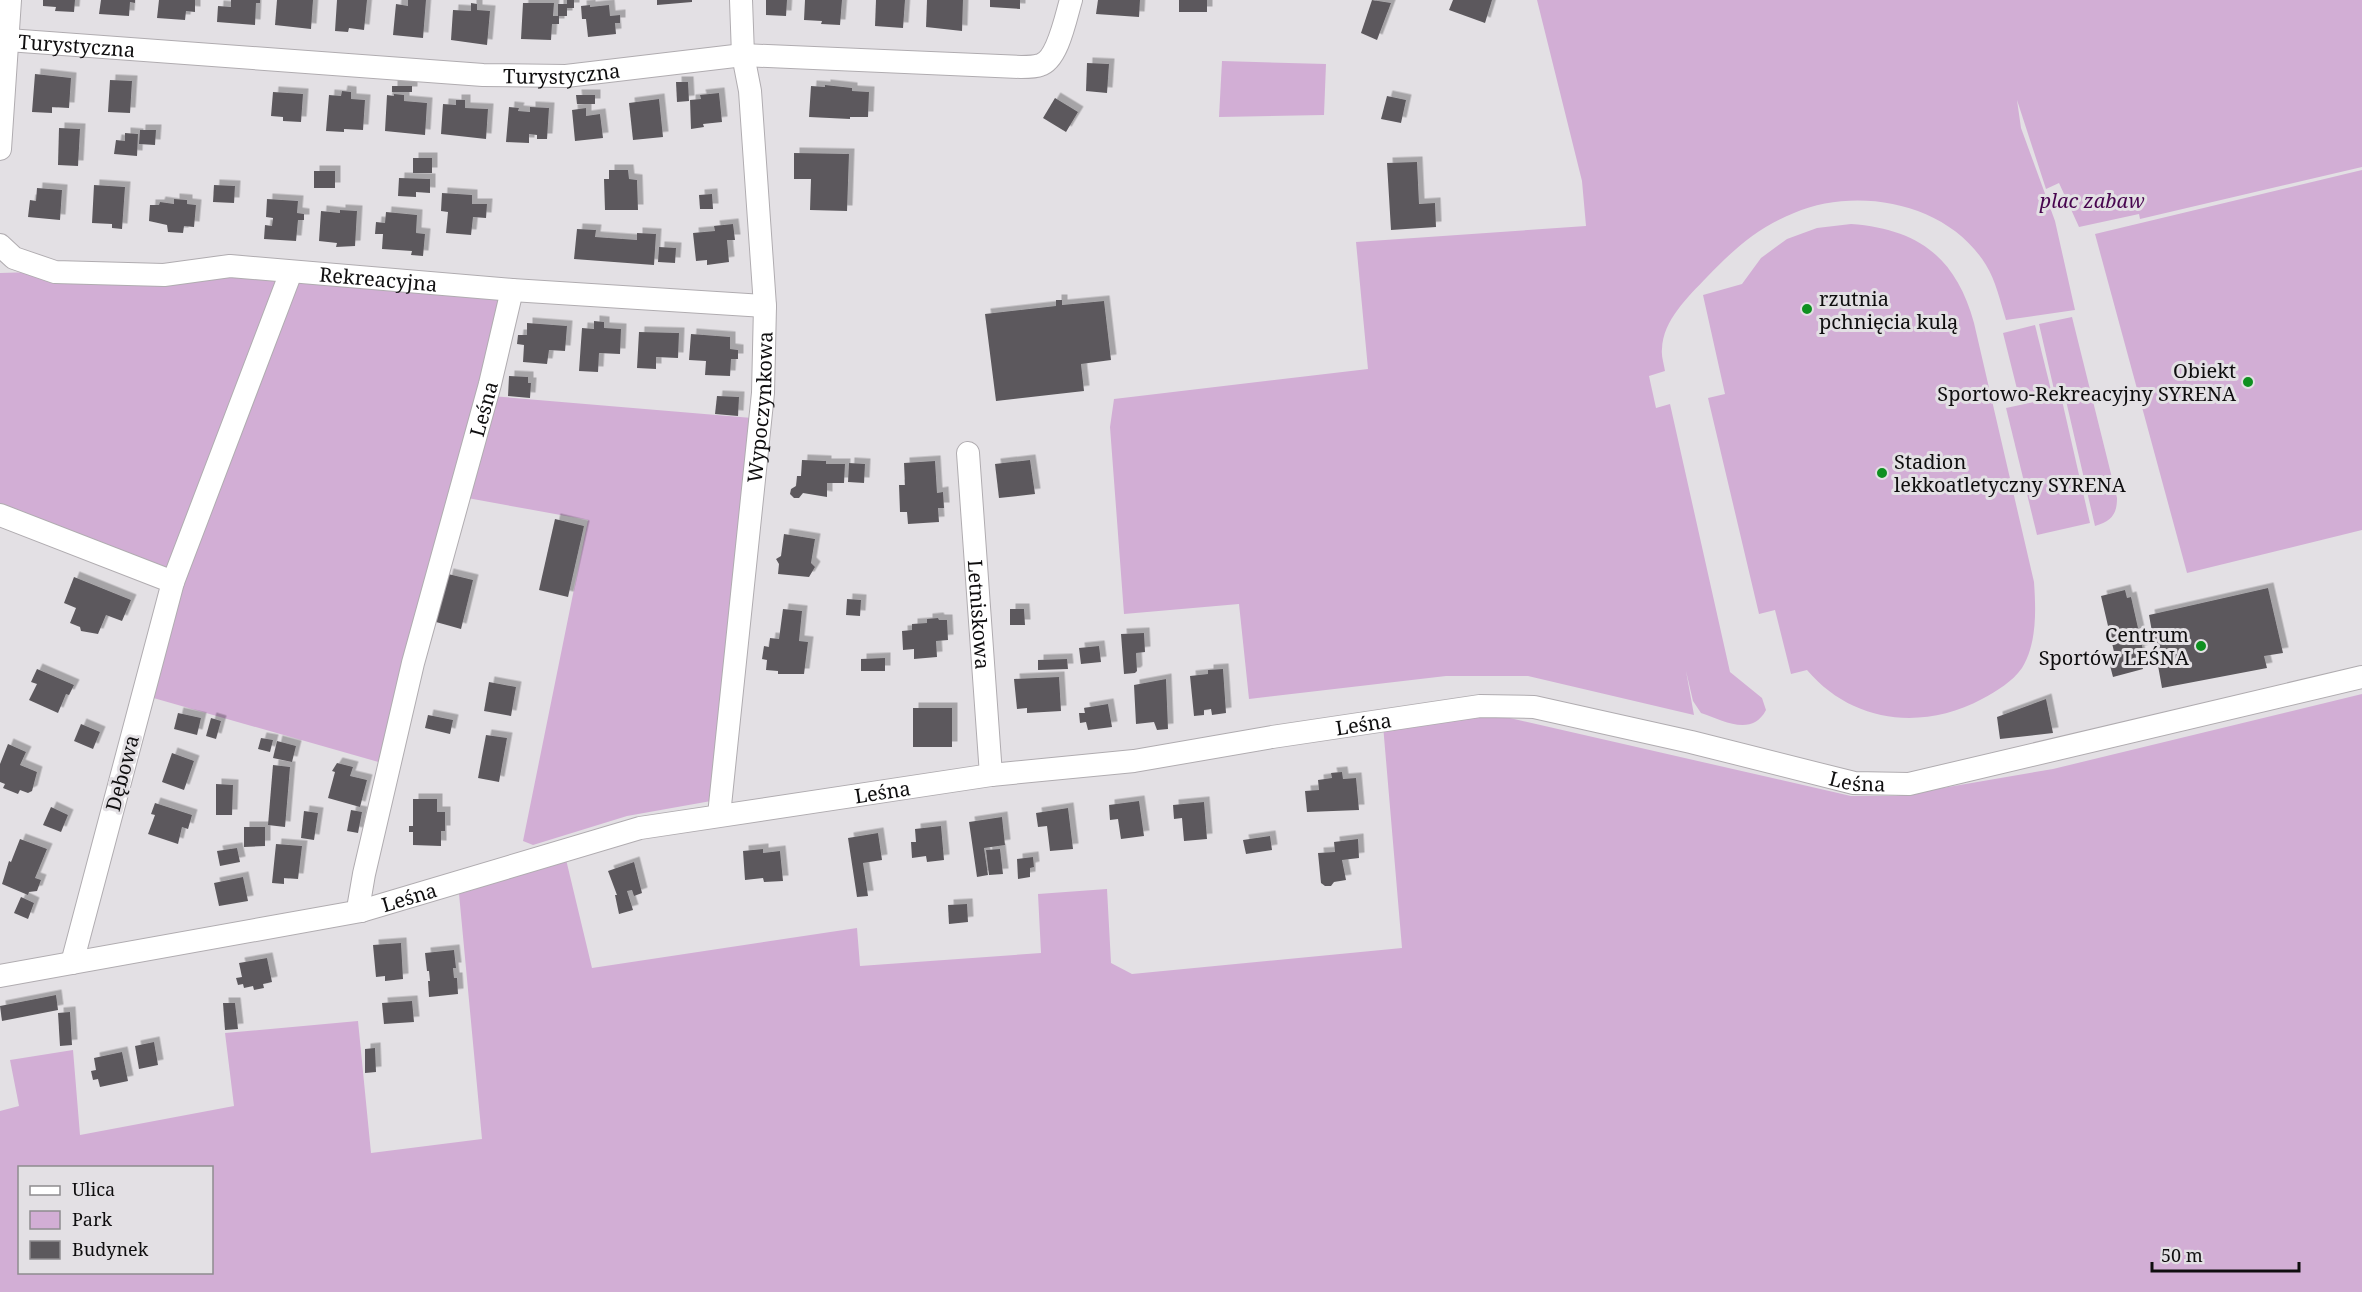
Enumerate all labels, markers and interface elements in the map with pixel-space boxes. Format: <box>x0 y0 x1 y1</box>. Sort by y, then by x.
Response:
street label: Turystyczna <box>17 27 136 63</box>
street label: Turystyczna <box>503 56 622 90</box>
park label: plac zabaw <box>2038 187 2145 214</box>
street label: Rekreacyjna <box>318 260 438 297</box>
place label: rzutnia pchnięcia kulą <box>1819 285 1958 335</box>
marker: rzutnia pchnięcia kulą <box>1800 302 1814 316</box>
street label: Wypoczynkowa <box>740 331 778 484</box>
place label: Obiekt Sportowo-Rekreacyjny SYRENA <box>1937 357 2237 407</box>
marker: Obiekt Sportowo-Rekreacyjny SYRENA <box>2241 375 2255 389</box>
street label: Leśna <box>463 378 504 440</box>
place label: Stadion lekkoatletyczny SYRENA <box>1894 448 2127 498</box>
marker: Stadion lekkoatletyczny SYRENA <box>1875 466 1889 480</box>
street label: Letniskowa <box>962 559 997 670</box>
place label: Centrum Sportów LEŚNA <box>2039 621 2190 671</box>
marker: Centrum Sportów LEŚNA <box>2194 639 2208 653</box>
street label: Leśna <box>1333 706 1393 741</box>
street label: Dębowa <box>99 732 145 814</box>
street label: Leśna <box>1826 764 1886 797</box>
street label: Leśna <box>852 774 912 809</box>
street label: Leśna <box>378 876 440 918</box>
legend <box>18 1166 213 1274</box>
text: Ulica <box>72 1177 115 1201</box>
text: Park <box>72 1207 112 1231</box>
scale bar <box>2152 1235 2299 1273</box>
text: Budynek <box>72 1237 149 1261</box>
text: 50 m <box>2161 1243 2203 1267</box>

